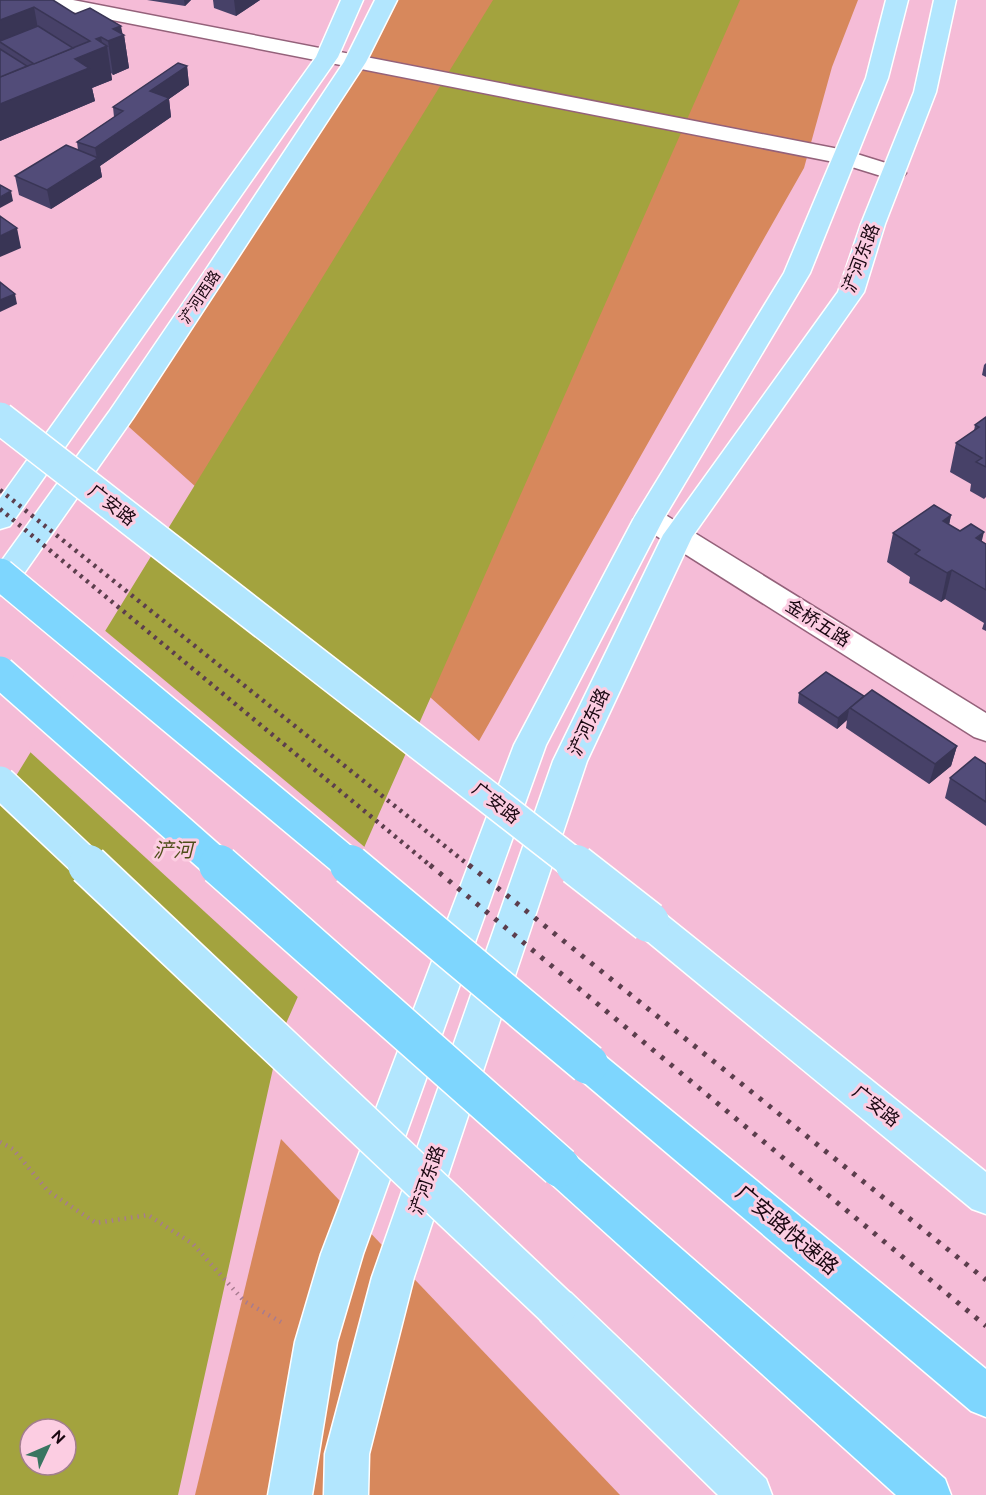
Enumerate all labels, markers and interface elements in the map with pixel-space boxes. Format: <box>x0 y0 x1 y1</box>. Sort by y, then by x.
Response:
street label: 浐河东路 <box>838 220 882 295</box>
street label: 浐河西路 <box>176 267 223 326</box>
street label: 广安路 <box>85 480 140 529</box>
street label: 金桥五路 <box>783 595 854 650</box>
street label: 浐河东路 <box>564 685 612 758</box>
street label: 广安路 <box>469 778 524 827</box>
water label: 浐河 <box>153 838 197 861</box>
street label: 广安路 <box>849 1080 904 1130</box>
street label: 浐河东路 <box>405 1142 447 1217</box>
street label: 广安路快速路 <box>732 1180 844 1279</box>
north arrow <box>18 1417 78 1477</box>
text: N <box>48 1426 69 1447</box>

